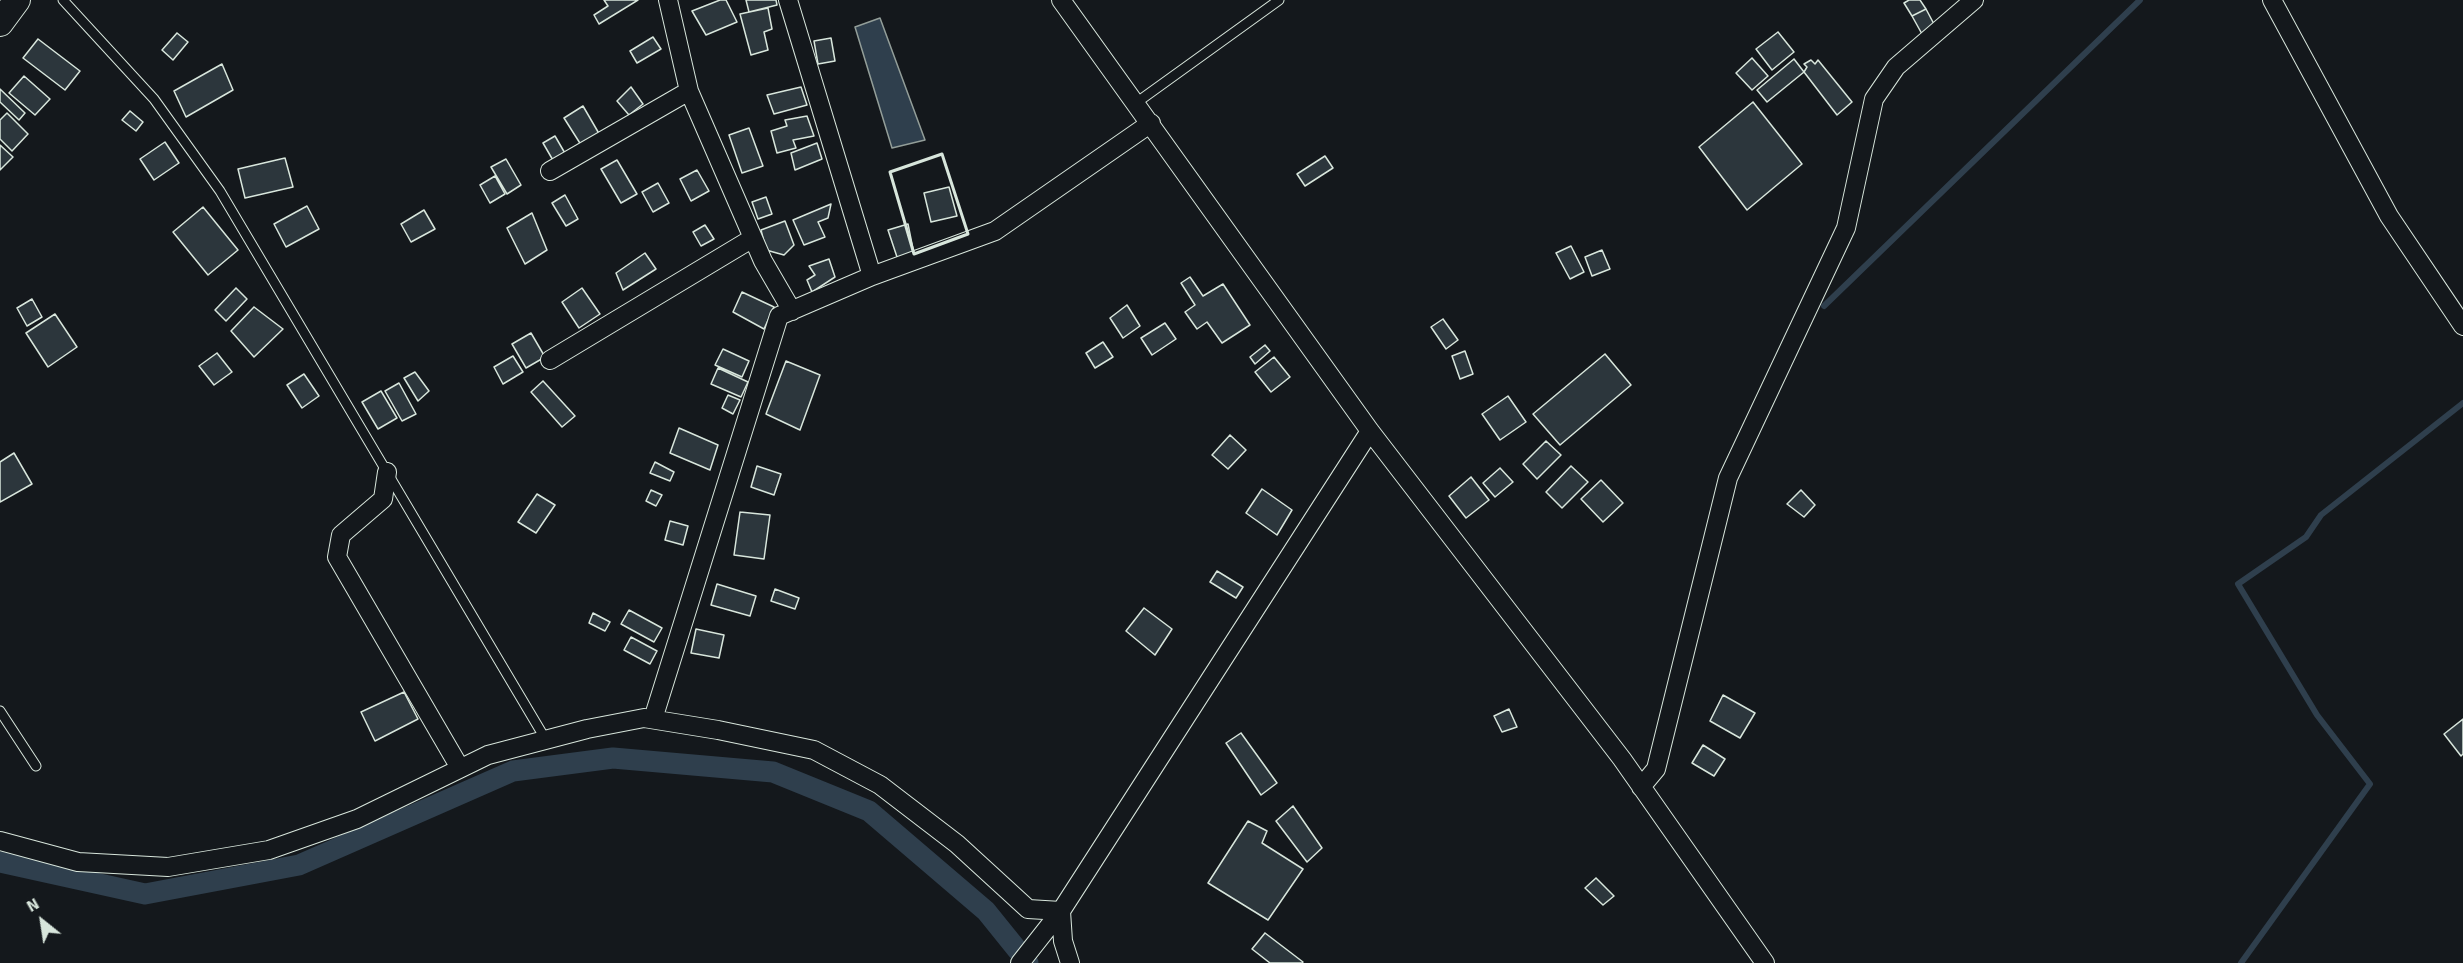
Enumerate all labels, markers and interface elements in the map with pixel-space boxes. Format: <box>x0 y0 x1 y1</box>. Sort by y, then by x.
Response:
north arrow <box>12 891 72 951</box>
text: N <box>23 894 43 917</box>

